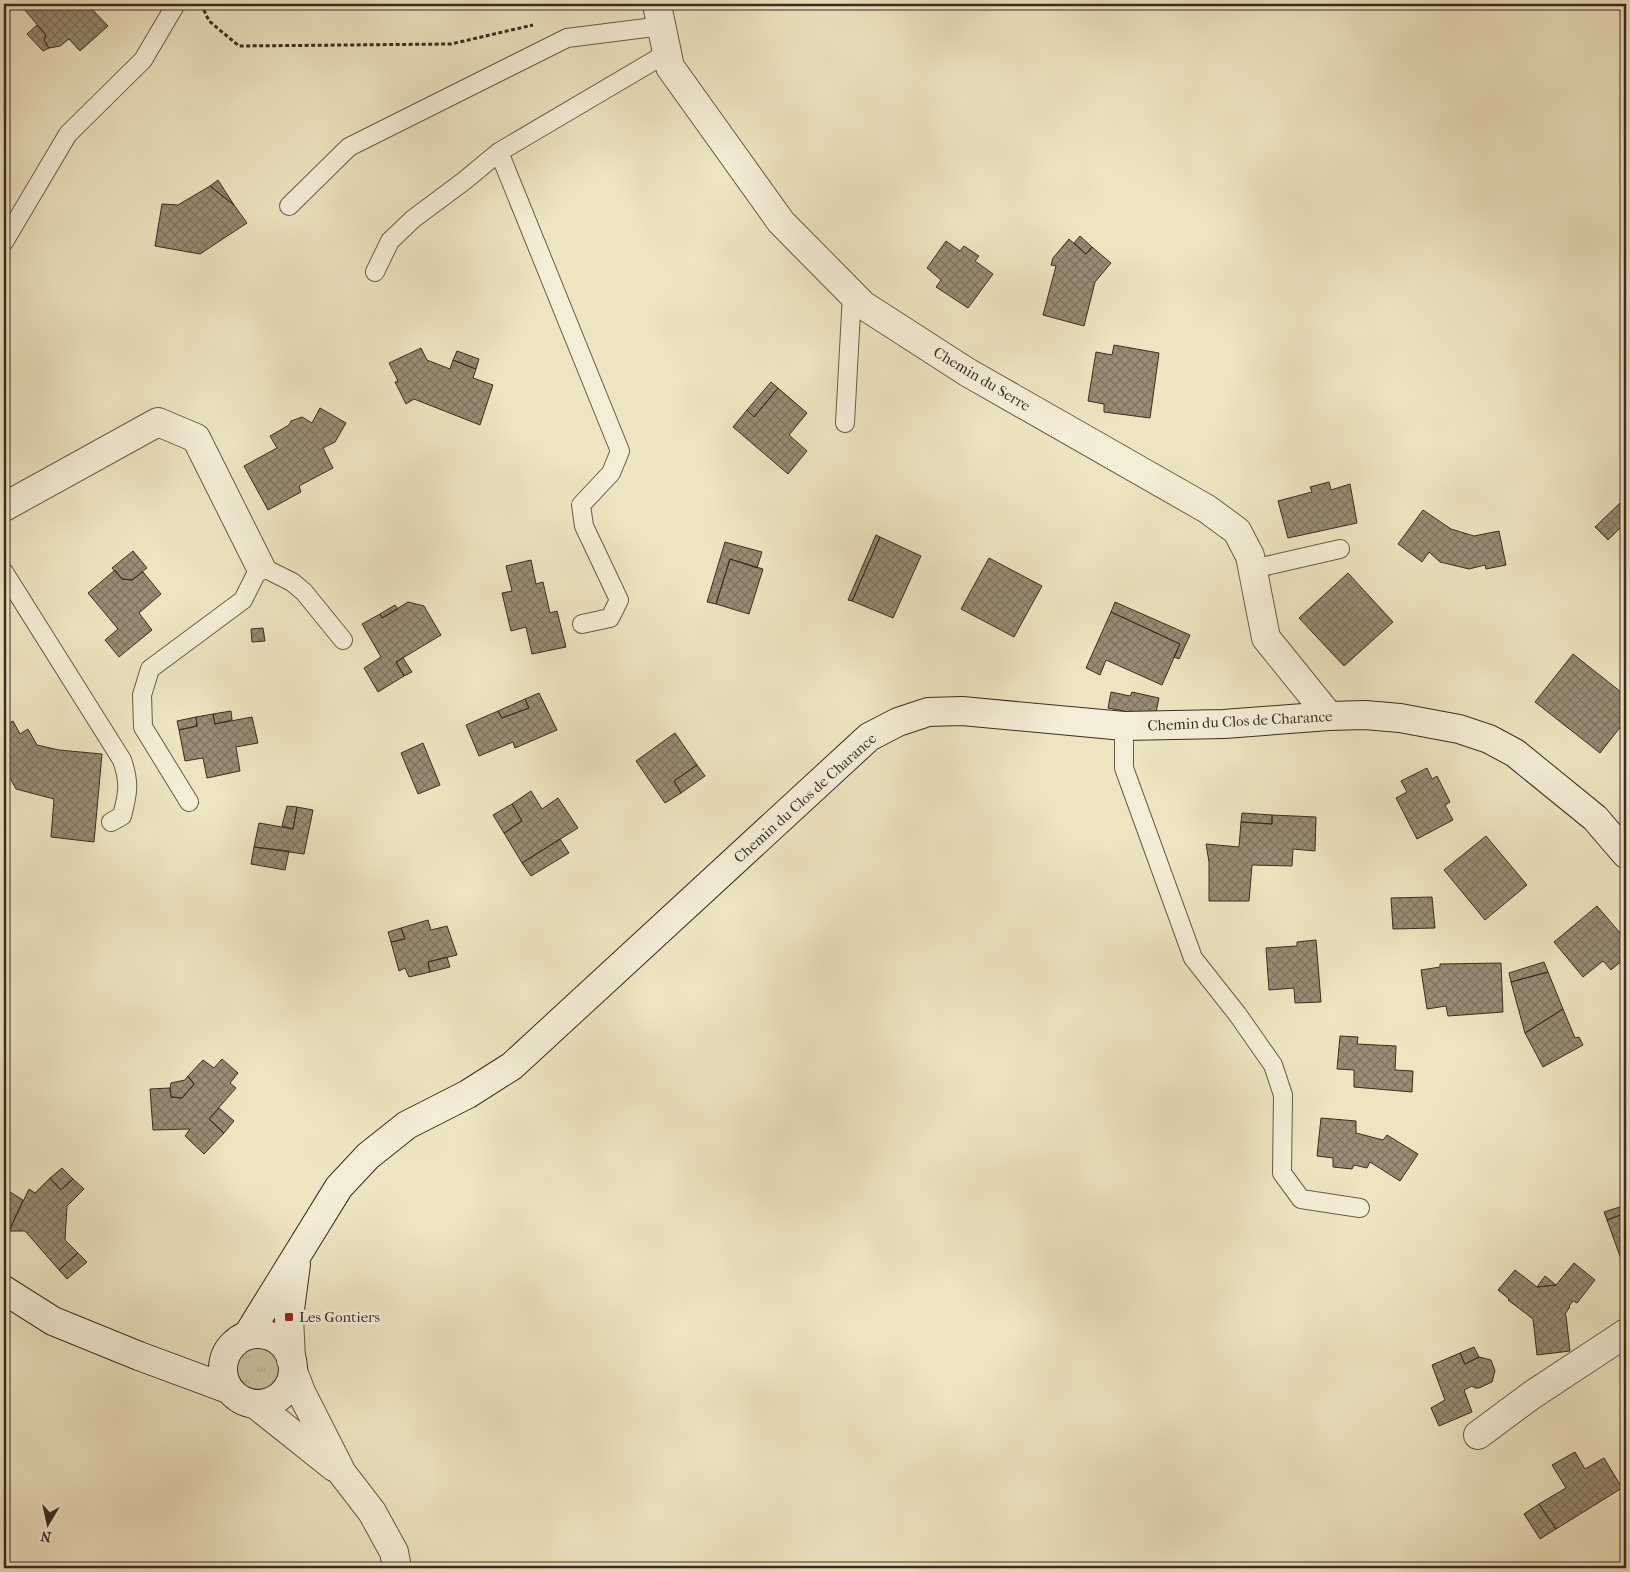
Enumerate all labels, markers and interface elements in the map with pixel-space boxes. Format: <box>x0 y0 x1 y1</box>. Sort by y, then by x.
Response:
street label: Chemin du Serre <box>930 343 1034 415</box>
street label: Chemin du Clos de Charance <box>1147 707 1334 735</box>
street label: Chemin du Clos de Charance <box>730 729 880 867</box>
place label: Les Gontiers <box>299 1308 380 1326</box>
marker: Les Gontiers <box>283 1311 295 1323</box>
north arrow <box>22 1500 72 1550</box>
text: N <box>39 1527 53 1546</box>

